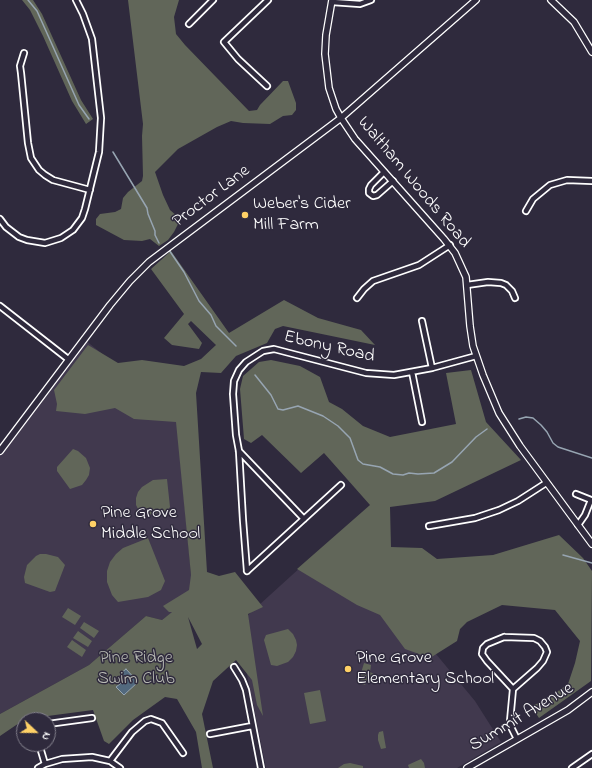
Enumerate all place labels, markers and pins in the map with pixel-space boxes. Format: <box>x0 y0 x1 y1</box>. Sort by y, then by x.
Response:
place label: Weber's Cider Mill Farm <box>253 194 351 236</box>
marker: Weber's Cider Mill Farm <box>240 210 250 220</box>
place label: Pine Grove Middle School <box>101 503 200 546</box>
marker: Pine Grove Middle School <box>88 519 98 529</box>
place label: Pine Grove Elementary School <box>356 648 494 690</box>
marker: Pine Grove Elementary School <box>343 664 353 674</box>

